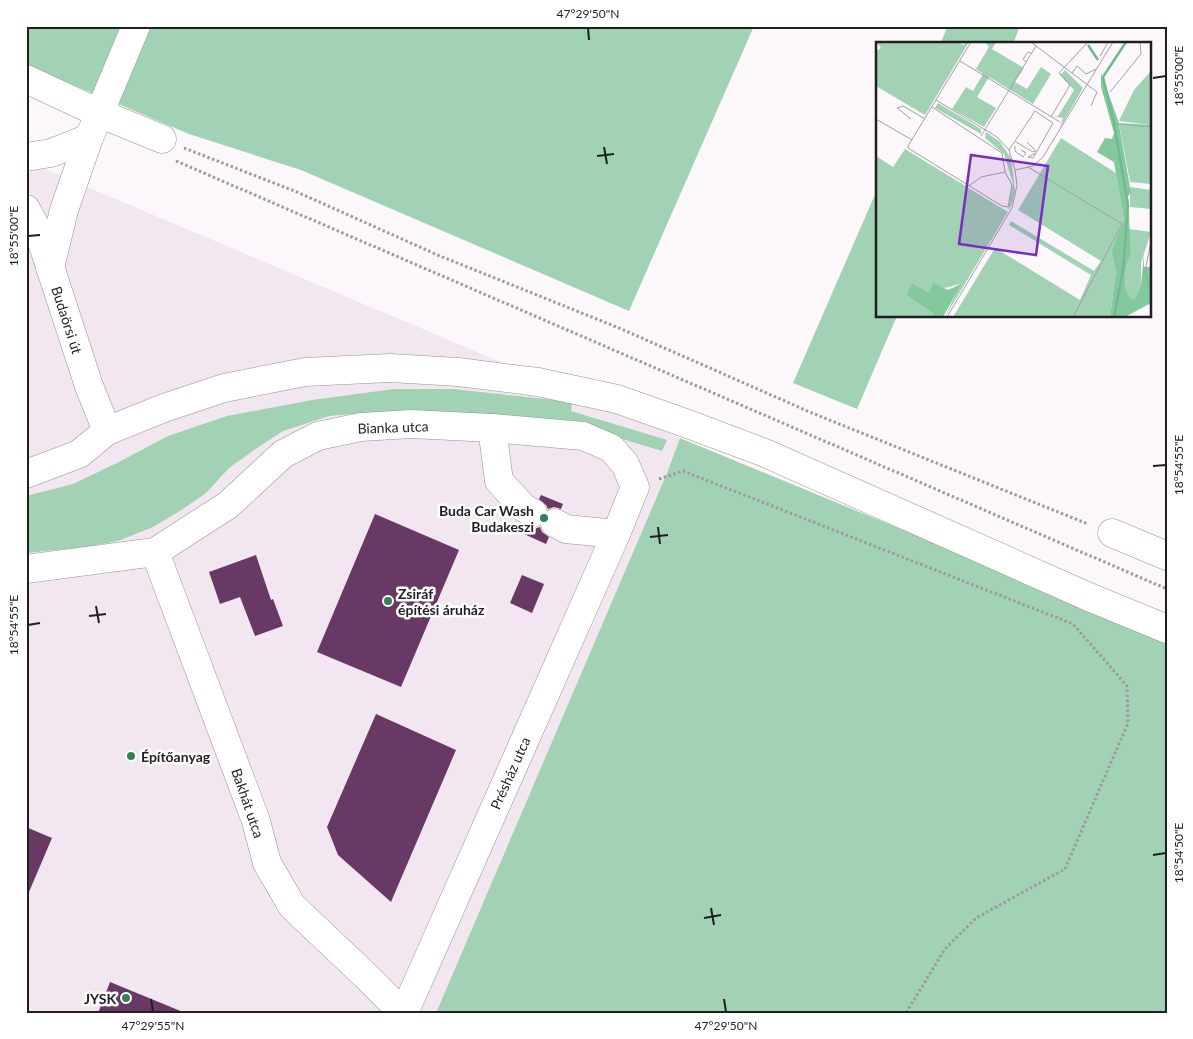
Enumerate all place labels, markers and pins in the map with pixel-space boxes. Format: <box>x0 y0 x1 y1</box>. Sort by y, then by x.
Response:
place label: Buda Car Wash Budakeszi <box>439 502 534 535</box>
marker: Buda Car Wash Budakeszi <box>538 512 550 524</box>
place label: Zsiráf építési áruház <box>398 585 485 618</box>
marker: Zsiráf építési áruház <box>382 595 394 607</box>
place label: Építőanyag <box>141 748 211 765</box>
marker: Építőanyag <box>125 750 137 762</box>
place label: JYSK <box>84 990 116 1007</box>
marker: JYSK <box>120 992 132 1004</box>

